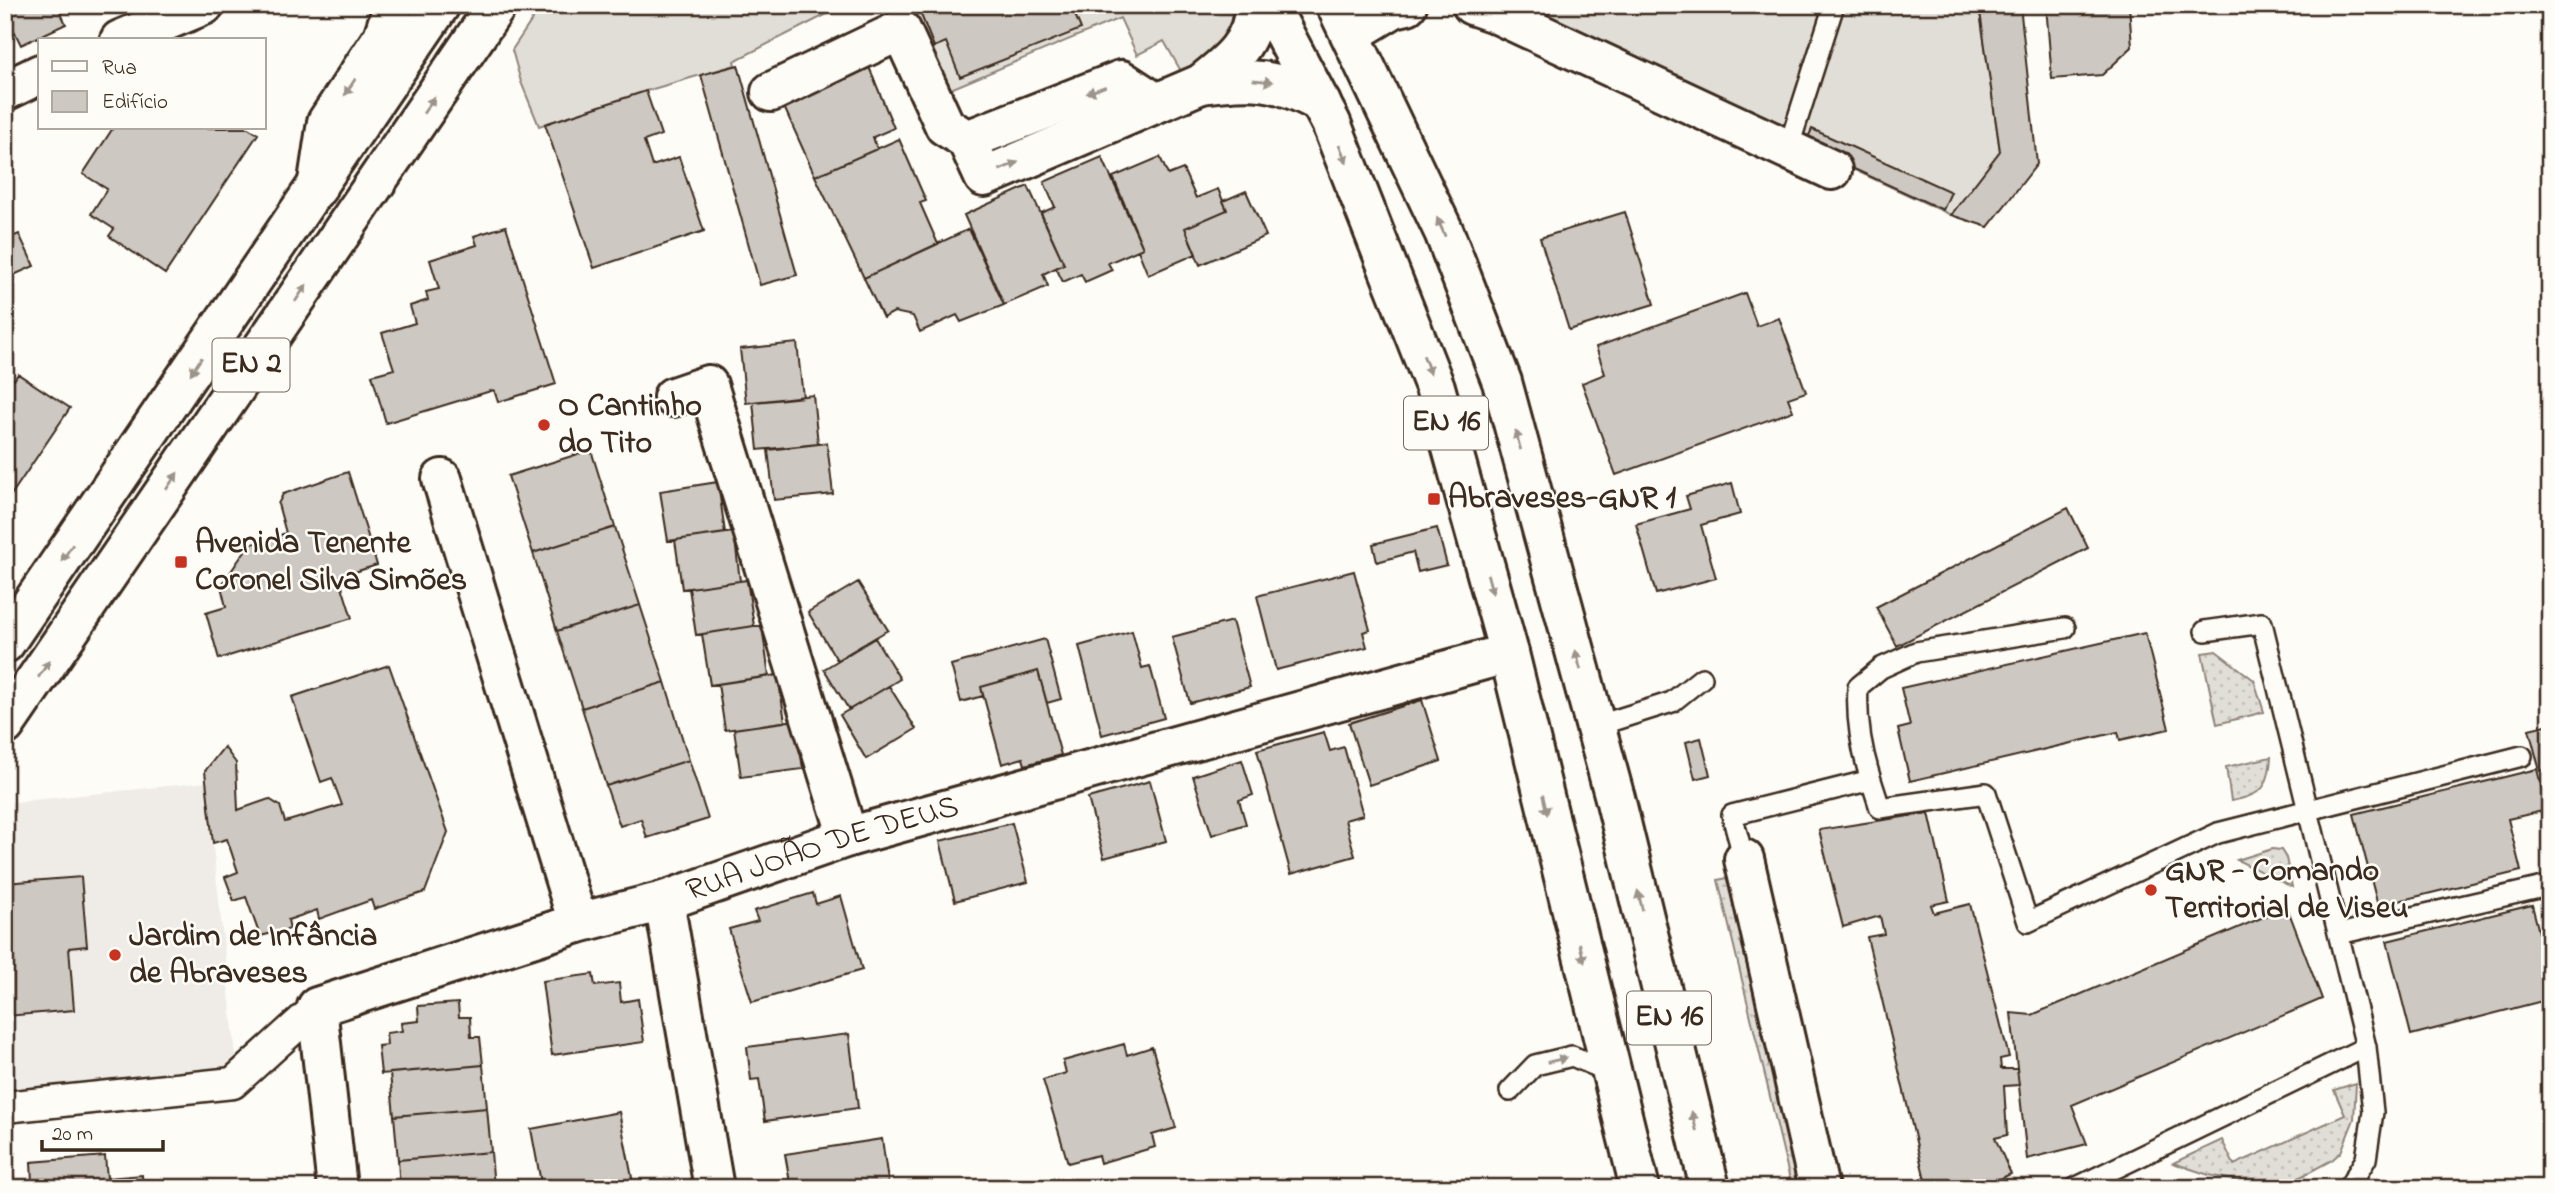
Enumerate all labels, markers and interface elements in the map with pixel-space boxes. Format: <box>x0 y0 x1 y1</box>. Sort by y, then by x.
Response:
legend <box>38 38 266 130</box>
text: Rua <box>102 54 137 84</box>
one-way arrow <box>1252 76 1274 87</box>
one-way arrow <box>344 77 357 97</box>
one-way arrow <box>1086 84 1107 95</box>
text: Edifício <box>102 88 168 118</box>
one-way arrow <box>422 96 435 115</box>
one-way arrow <box>1338 144 1349 165</box>
one-way arrow <box>999 160 1020 171</box>
one-way arrow <box>1435 216 1446 237</box>
one-way arrow <box>294 284 308 302</box>
road number: EN 2 <box>212 338 290 392</box>
one-way arrow <box>1422 355 1433 376</box>
one-way arrow <box>189 357 203 375</box>
place label: O Cantinho do Tito <box>558 384 702 468</box>
road number: EN 16 <box>1404 396 1488 450</box>
marker: O Cantinho do Tito <box>536 417 552 433</box>
one-way arrow <box>1512 429 1523 451</box>
one-way arrow <box>165 472 179 490</box>
place label: Abraveses-GNR 1 <box>1448 476 1676 523</box>
marker: Abraveses-GNR 1 <box>1426 491 1442 507</box>
place label: Avenida Tenente Coronel Silva Simões <box>195 521 467 605</box>
one-way arrow <box>60 544 74 562</box>
marker: Avenida Tenente Coronel Silva Simões <box>173 554 189 570</box>
one-way arrow <box>1485 573 1496 595</box>
one-way arrow <box>1572 649 1583 671</box>
one-way arrow <box>37 660 51 678</box>
street label: RUA JOÃO DE DEUS <box>680 784 964 915</box>
one-way arrow <box>1540 794 1551 816</box>
place label: GNR - Comando Territorial de Viseu <box>2165 849 2409 933</box>
marker: GNR - Comando Territorial de Viseu <box>2143 882 2159 898</box>
one-way arrow <box>1634 889 1645 911</box>
place label: Jardim de Infância de Abraveses <box>129 914 377 998</box>
one-way arrow <box>1577 942 1588 964</box>
marker: Jardim de Infância de Abraveses <box>107 947 123 963</box>
road number: EN 16 <box>1627 992 1711 1044</box>
one-way arrow <box>1546 1054 1568 1065</box>
scale bar <box>42 1109 163 1153</box>
one-way arrow <box>1688 1110 1699 1132</box>
text: 20 m <box>52 1120 93 1150</box>

